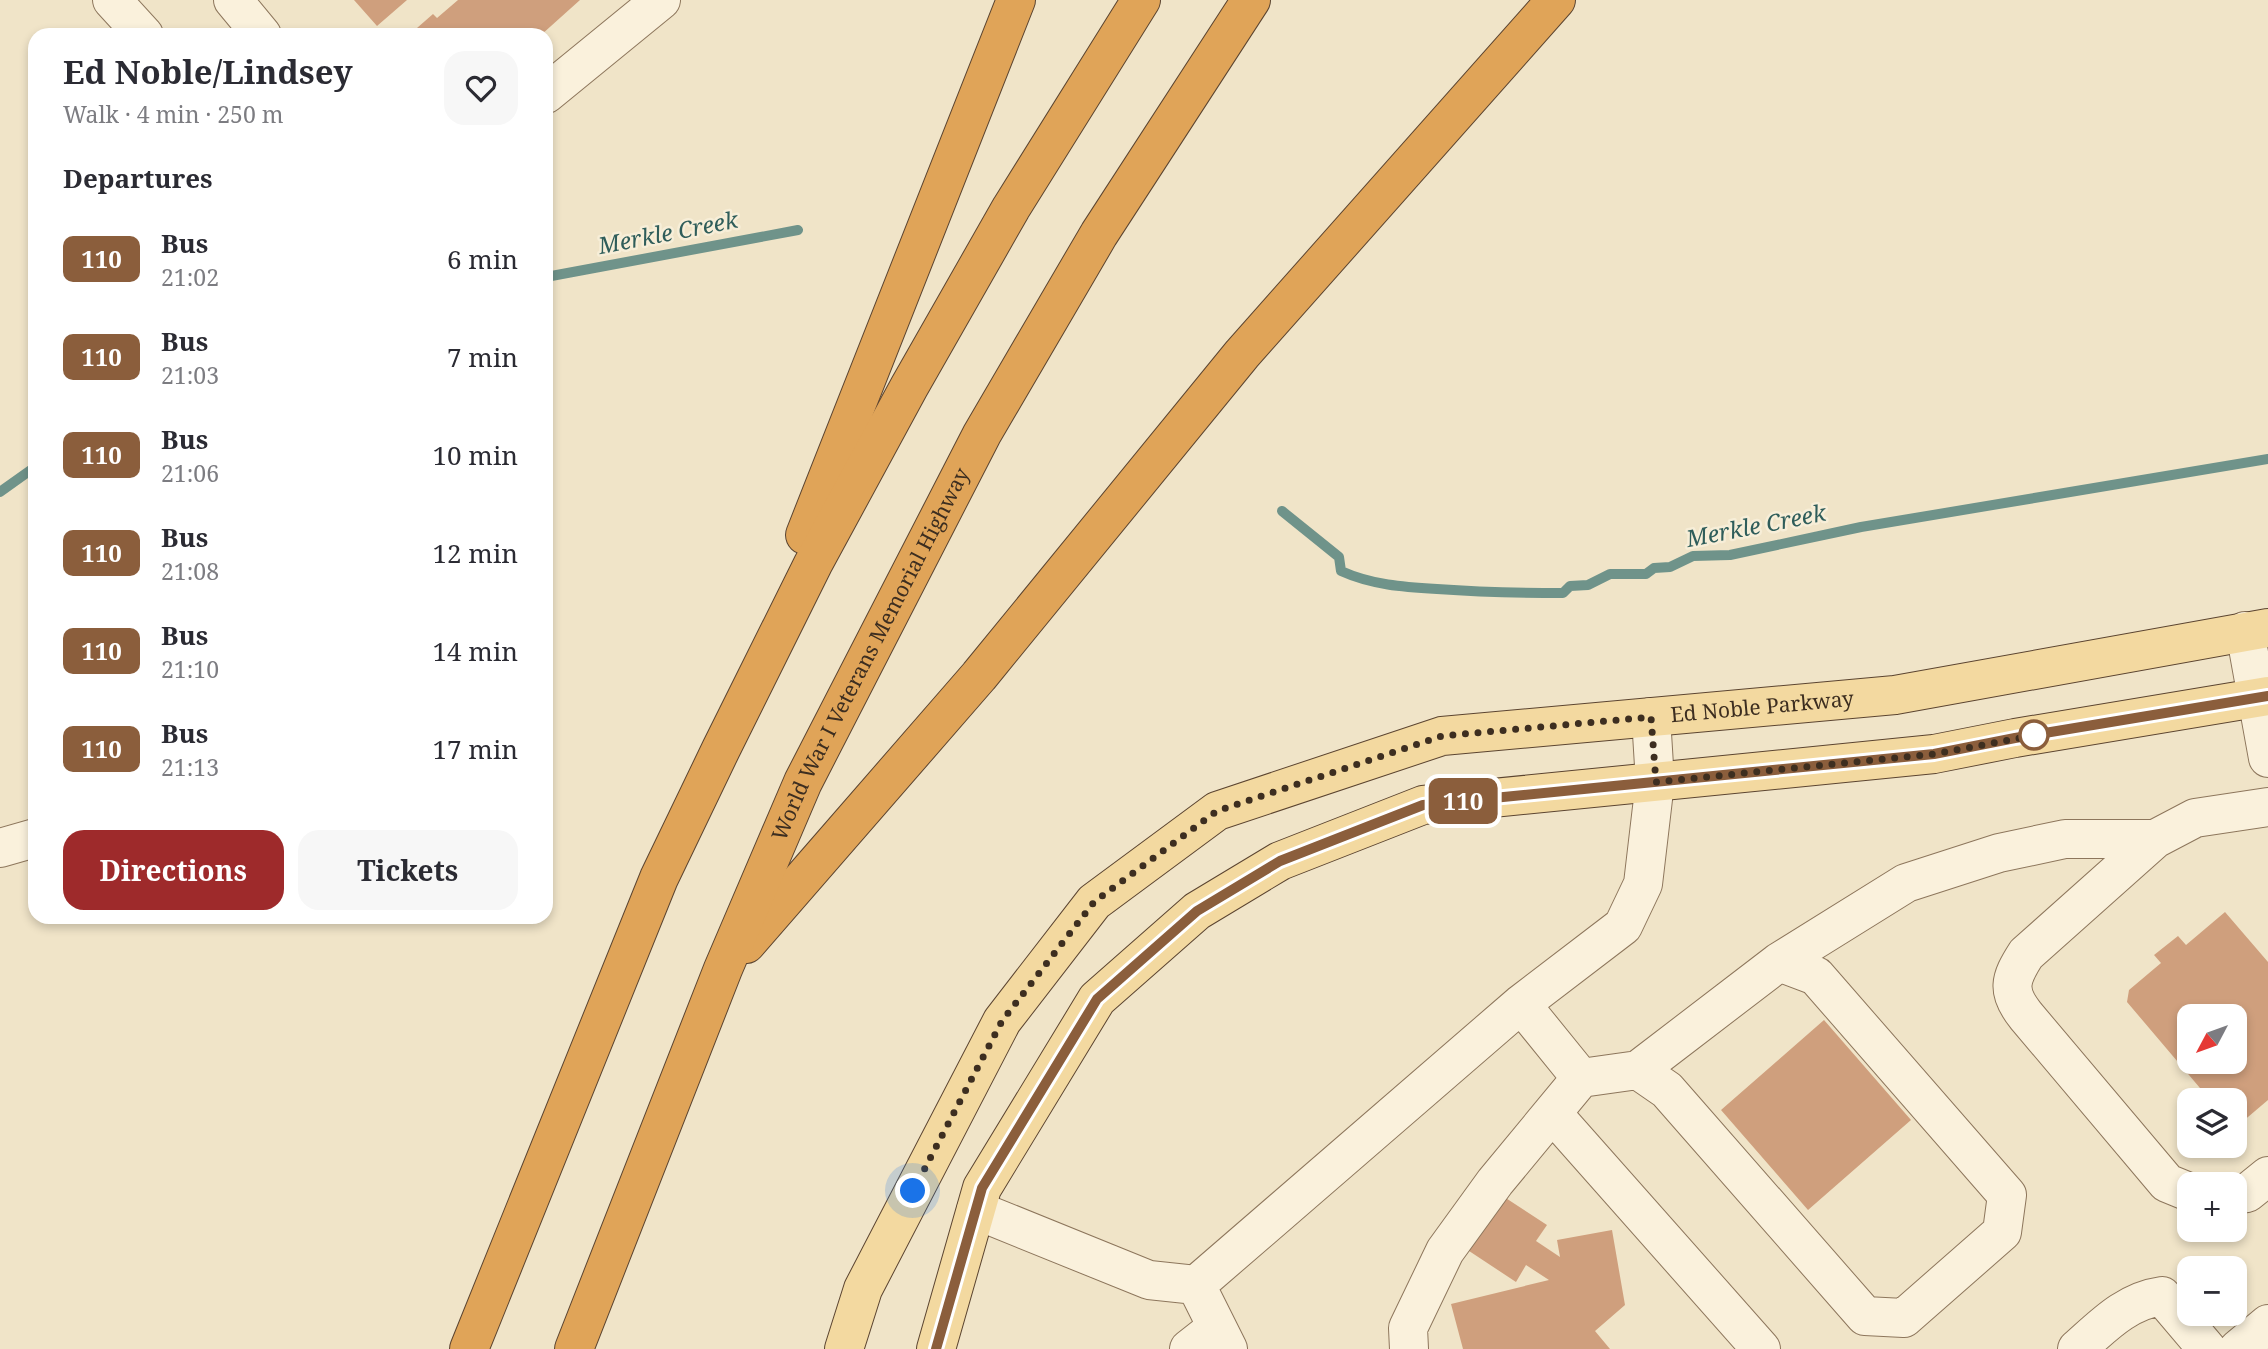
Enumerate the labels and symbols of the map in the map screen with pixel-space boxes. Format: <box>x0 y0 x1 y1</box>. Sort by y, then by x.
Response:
water label: Merkle Creek <box>594 203 741 261</box>
street label: World War I Veterans Memorial Highway <box>765 462 975 845</box>
water label: Merkle Creek <box>1682 496 1829 554</box>
street label: Ed Noble Parkway <box>1669 684 1855 728</box>
unlabelled marker <box>2019 720 2049 750</box>
line badge: 110 <box>1423 778 1503 824</box>
north arrow <box>2177 1004 2247 1074</box>
your location <box>895 1173 930 1208</box>

